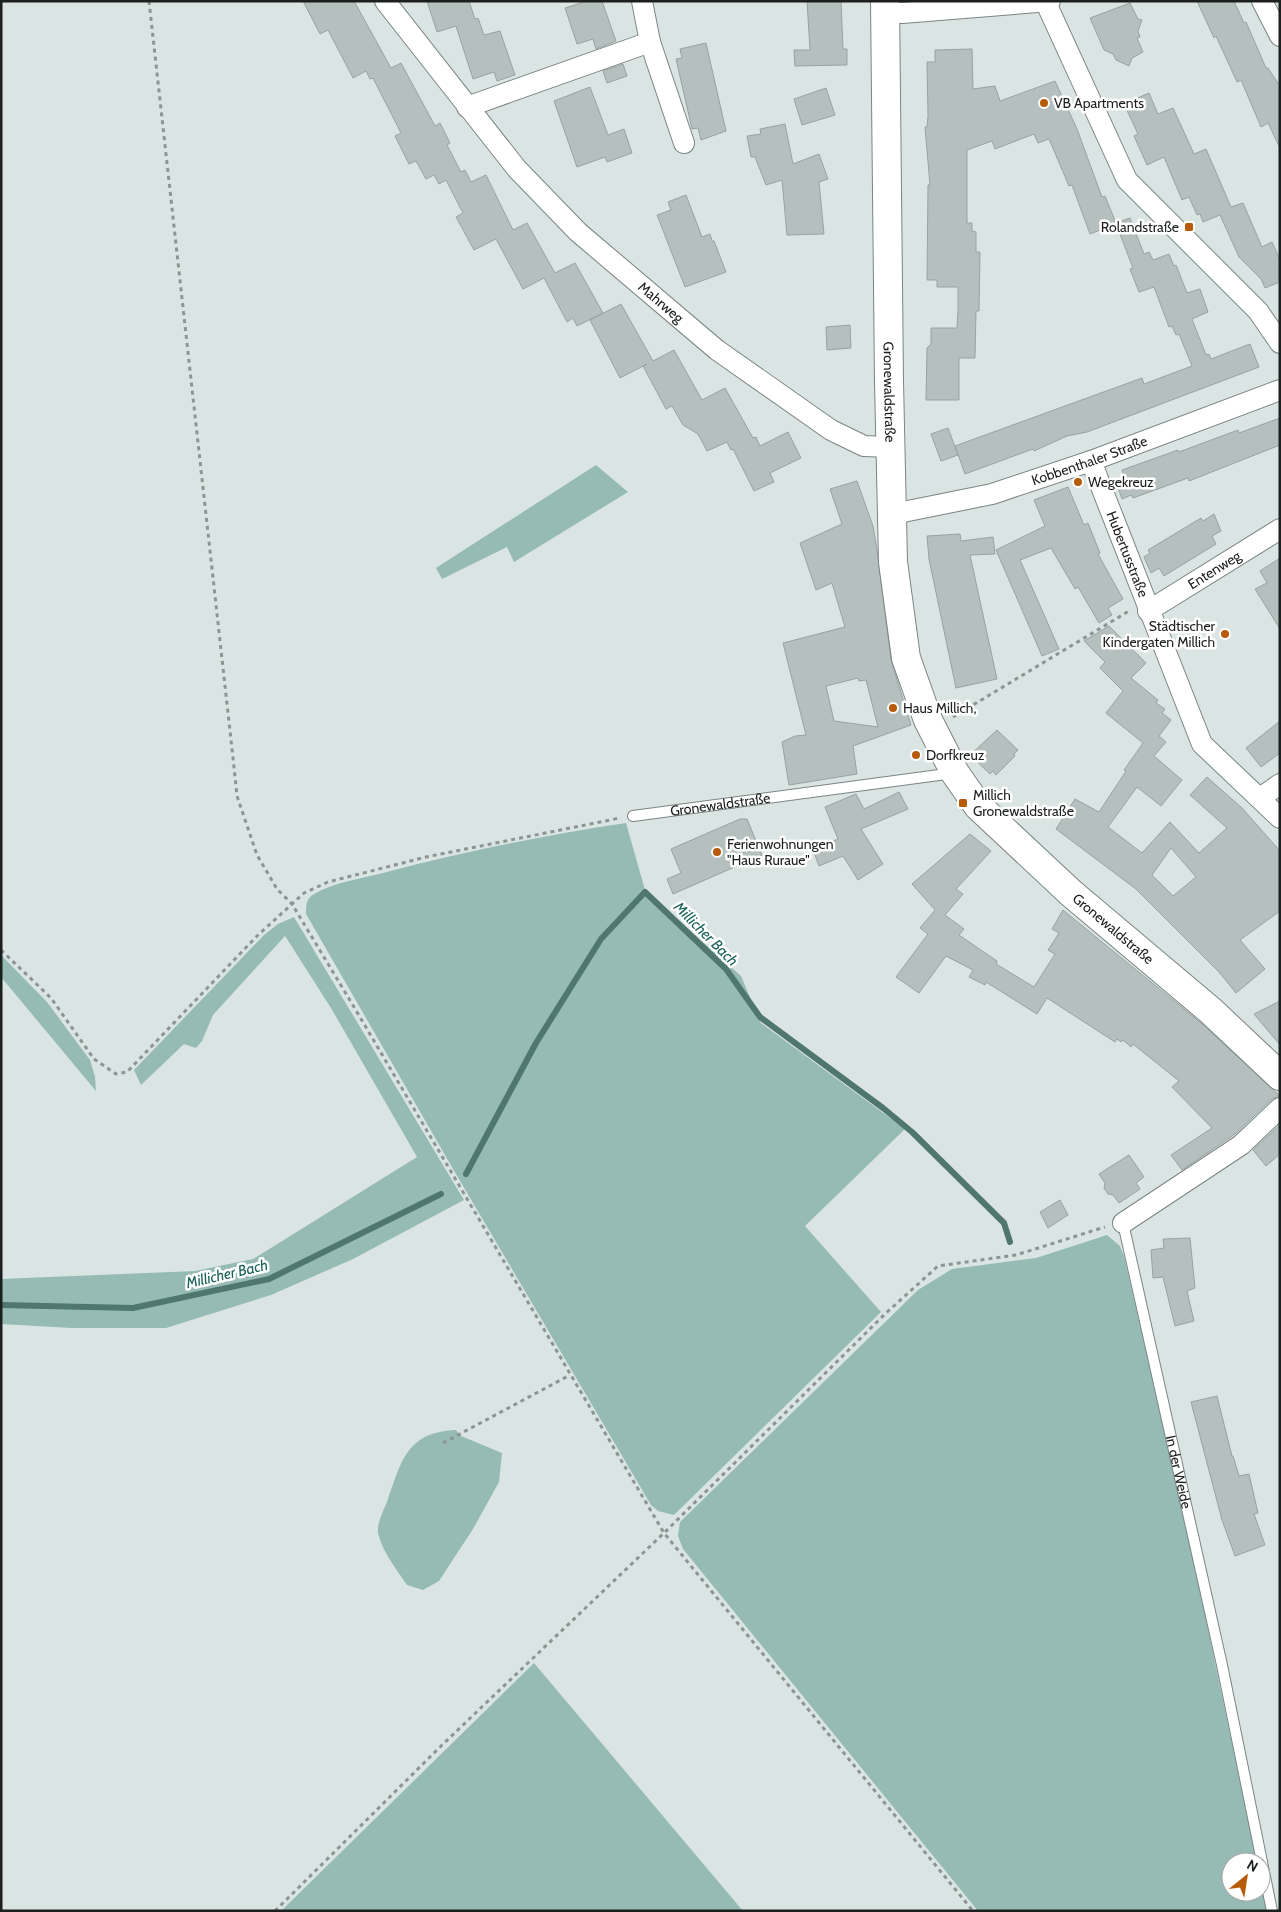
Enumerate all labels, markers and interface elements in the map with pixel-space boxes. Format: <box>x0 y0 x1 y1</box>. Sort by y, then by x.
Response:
place label: VB Apartments <box>1054 94 1144 112</box>
marker: VB Apartments <box>1038 97 1050 109</box>
place label: Rolandstraße <box>1101 218 1179 236</box>
marker: Rolandstraße <box>1183 221 1195 233</box>
street label: Mahrweg <box>634 278 688 327</box>
street label: Gronewaldstraße <box>880 341 899 443</box>
street label: Kobbenthaler Straße <box>1029 432 1150 489</box>
place label: Wegekreuz <box>1088 473 1154 491</box>
marker: Wegekreuz <box>1072 476 1084 488</box>
street label: Hubertusstraße <box>1103 508 1153 600</box>
street label: Entenweg <box>1184 546 1245 593</box>
place label: Städtischer Kindergaten Millich <box>1103 617 1216 651</box>
marker: Städtischer Kindergaten Millich <box>1219 628 1231 640</box>
place label: Haus Millich, <box>903 699 977 717</box>
marker: Haus Millich, <box>887 702 899 714</box>
place label: Dorfkreuz <box>926 746 985 764</box>
marker: Dorfkreuz <box>910 749 922 761</box>
place label: Millich Gronewaldstraße <box>973 786 1074 820</box>
street label: Gronewaldstraße <box>669 789 771 820</box>
marker: Millich Gronewaldstraße <box>957 797 969 809</box>
place label: Ferienwohnungen "Haus Ruraue" <box>727 835 834 869</box>
marker: Ferienwohnungen "Haus Ruraue" <box>711 846 723 858</box>
street label: Gronewaldstraße <box>1069 889 1158 968</box>
water label: Millicher Bach <box>669 897 742 970</box>
water label: Millicher Bach <box>183 1256 270 1292</box>
street label: In der Weide <box>1162 1433 1196 1510</box>
north arrow <box>1221 1852 1271 1902</box>
text: N <box>1244 1855 1261 1876</box>

